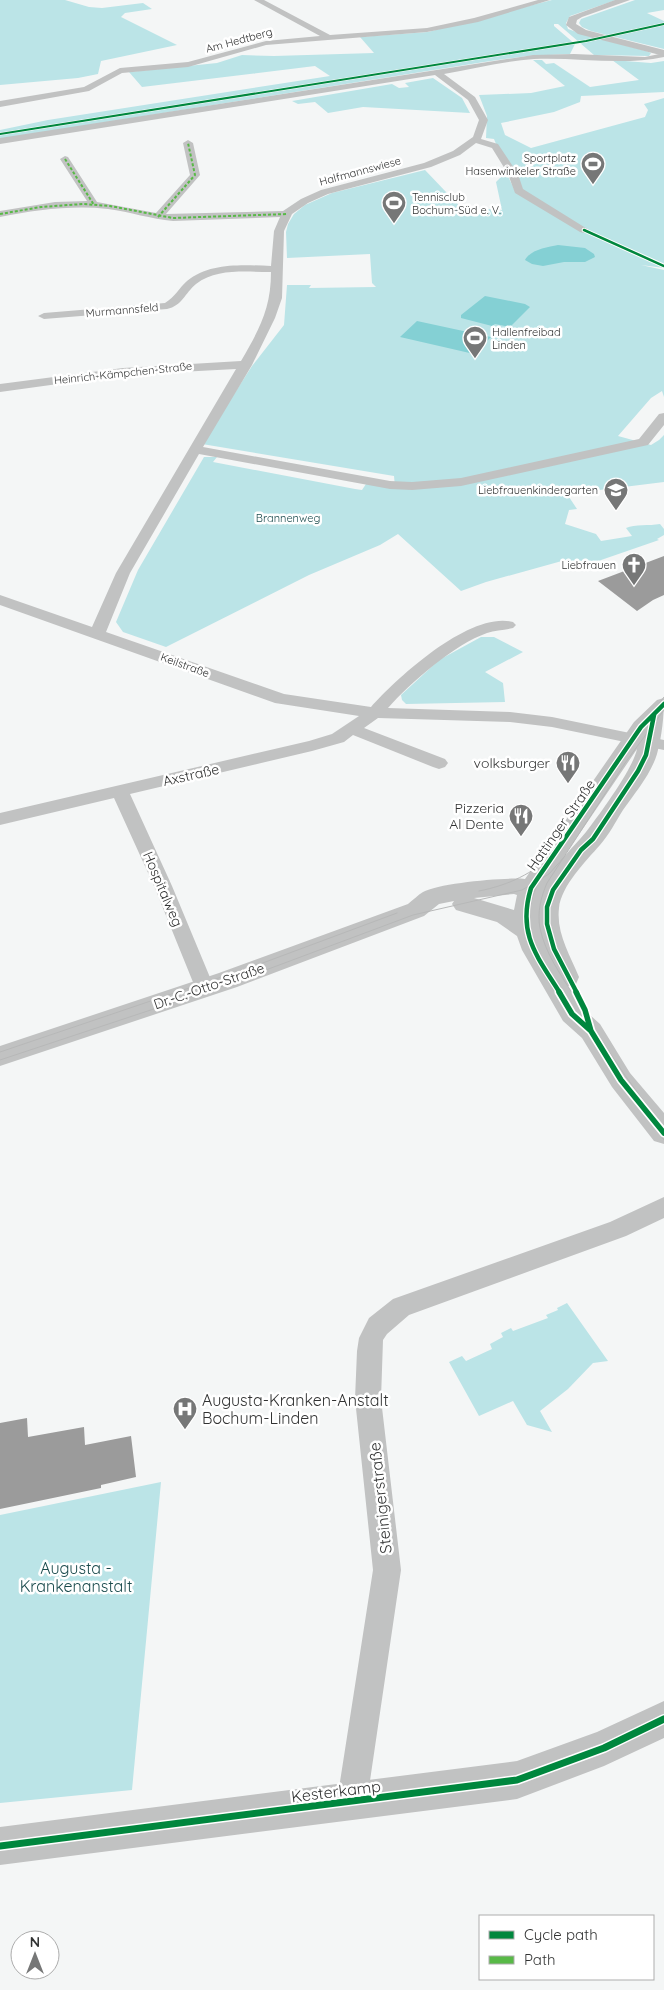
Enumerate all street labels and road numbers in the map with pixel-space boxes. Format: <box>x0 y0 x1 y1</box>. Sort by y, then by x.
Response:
street label: Am Hedtberg <box>204 24 274 56</box>
street label: Halfmannswiese <box>318 153 402 189</box>
street label: Murmannsfeld <box>85 300 159 320</box>
street label: Heinrich-Kämpchen-Straße <box>53 359 193 387</box>
street label: Keilstraße <box>159 650 211 680</box>
street label: Axstraße <box>161 760 221 790</box>
street label: Hattinger Straße <box>523 776 599 874</box>
street label: Hospitalweg <box>139 849 187 929</box>
street label: Dr.-C.-Otto-Straße <box>151 959 267 1013</box>
street label: Steinigerstraße <box>364 1441 396 1555</box>
street label: Kesterkamp <box>290 1776 382 1806</box>

